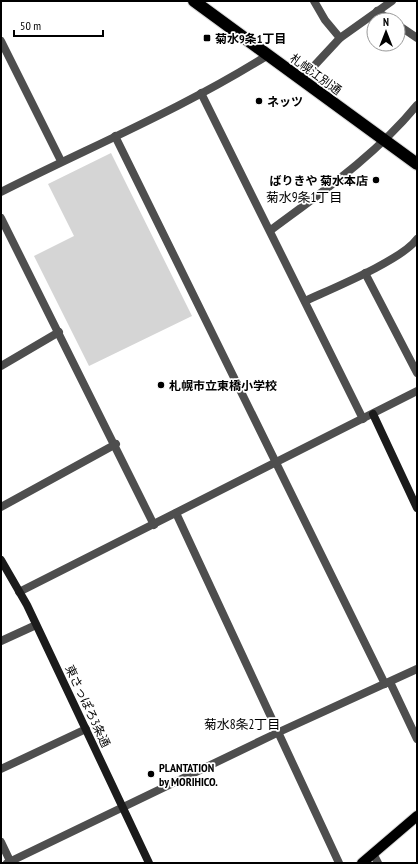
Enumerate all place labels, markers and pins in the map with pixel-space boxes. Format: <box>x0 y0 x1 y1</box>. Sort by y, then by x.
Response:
place label: 菊水9条1丁目 <box>215 31 286 46</box>
marker: 菊水9条1丁目 <box>202 33 212 43</box>
place label: ネッツ <box>267 94 303 109</box>
marker: ネッツ <box>254 96 264 106</box>
place label: ばりきや 菊水本店 <box>270 173 368 188</box>
marker: ばりきや 菊水本店 <box>371 175 381 185</box>
place label: 札幌市立東橋小学校 <box>169 378 277 393</box>
marker: 札幌市立東橋小学校 <box>156 380 166 390</box>
place label: PLANTATION by MORIHICO. <box>159 760 218 789</box>
marker: PLANTATION by MORIHICO. <box>146 769 156 779</box>

